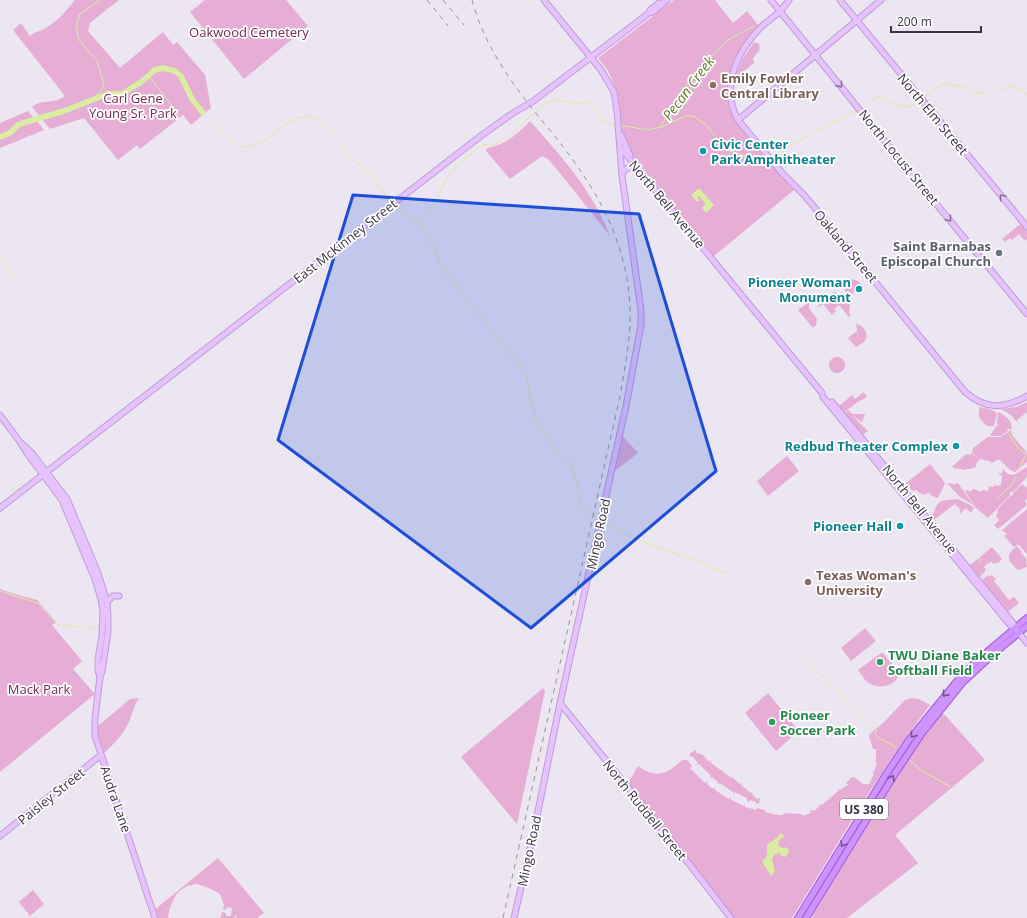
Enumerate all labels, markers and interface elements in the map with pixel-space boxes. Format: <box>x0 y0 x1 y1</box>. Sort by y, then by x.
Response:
scale bar <box>891 8 981 34</box>
text: 200 m <box>897 13 932 30</box>
park label: Oakwood Cemetery <box>189 23 309 41</box>
water label: Pecan Creek <box>658 51 719 124</box>
place label: Emily Fowler Central Library <box>721 69 819 102</box>
street label: North Elm Street <box>894 69 973 159</box>
marker: Emily Fowler Central Library <box>708 80 718 90</box>
one-way arrow <box>836 81 843 88</box>
park label: Carl Gene Young Sr. Park <box>89 89 177 122</box>
street label: North Locust Street <box>855 105 943 209</box>
place label: Civic Center Park Amphitheater <box>711 135 836 168</box>
marker: Civic Center Park Amphitheater <box>698 146 708 156</box>
street label: North Bell Avenue <box>625 156 709 252</box>
one-way arrow <box>1000 194 1007 201</box>
street label: East McKinney Street <box>289 195 401 287</box>
street label: Oakland Street <box>810 206 882 287</box>
one-way arrow <box>944 214 951 221</box>
place label: Saint Barnabas Episcopal Church <box>880 237 991 270</box>
marker: Saint Barnabas Episcopal Church <box>994 248 1004 258</box>
place label: Pioneer Woman Monument <box>748 273 851 306</box>
marker: Pioneer Woman Monument <box>854 284 864 294</box>
place label: Redbud Theater Complex <box>784 437 948 455</box>
marker: Redbud Theater Complex <box>951 441 961 451</box>
street label: North Bell Avenue <box>878 461 962 557</box>
street label: Mingo Road <box>582 497 614 571</box>
place label: Pioneer Hall <box>813 517 892 535</box>
marker: Pioneer Hall <box>895 521 905 531</box>
place label: Texas Woman's University <box>816 566 916 599</box>
marker: Texas Woman's University <box>803 577 813 587</box>
place label: TWU Diane Baker Softball Field <box>888 646 1001 679</box>
marker: TWU Diane Baker Softball Field <box>875 657 885 667</box>
park label: Mack Park <box>8 680 70 698</box>
one-way arrow <box>943 690 950 697</box>
place label: Pioneer Soccer Park <box>780 706 856 739</box>
marker: Pioneer Soccer Park <box>767 717 777 727</box>
one-way arrow <box>910 730 917 737</box>
street label: North Ruddell Street <box>599 756 691 864</box>
street label: Paisley Street <box>14 763 89 829</box>
street label: Audra Lane <box>96 763 136 835</box>
one-way arrow <box>888 775 895 782</box>
road number: US 380 <box>840 799 888 819</box>
street label: Mingo Road <box>513 814 545 888</box>
one-way arrow <box>840 840 847 847</box>

